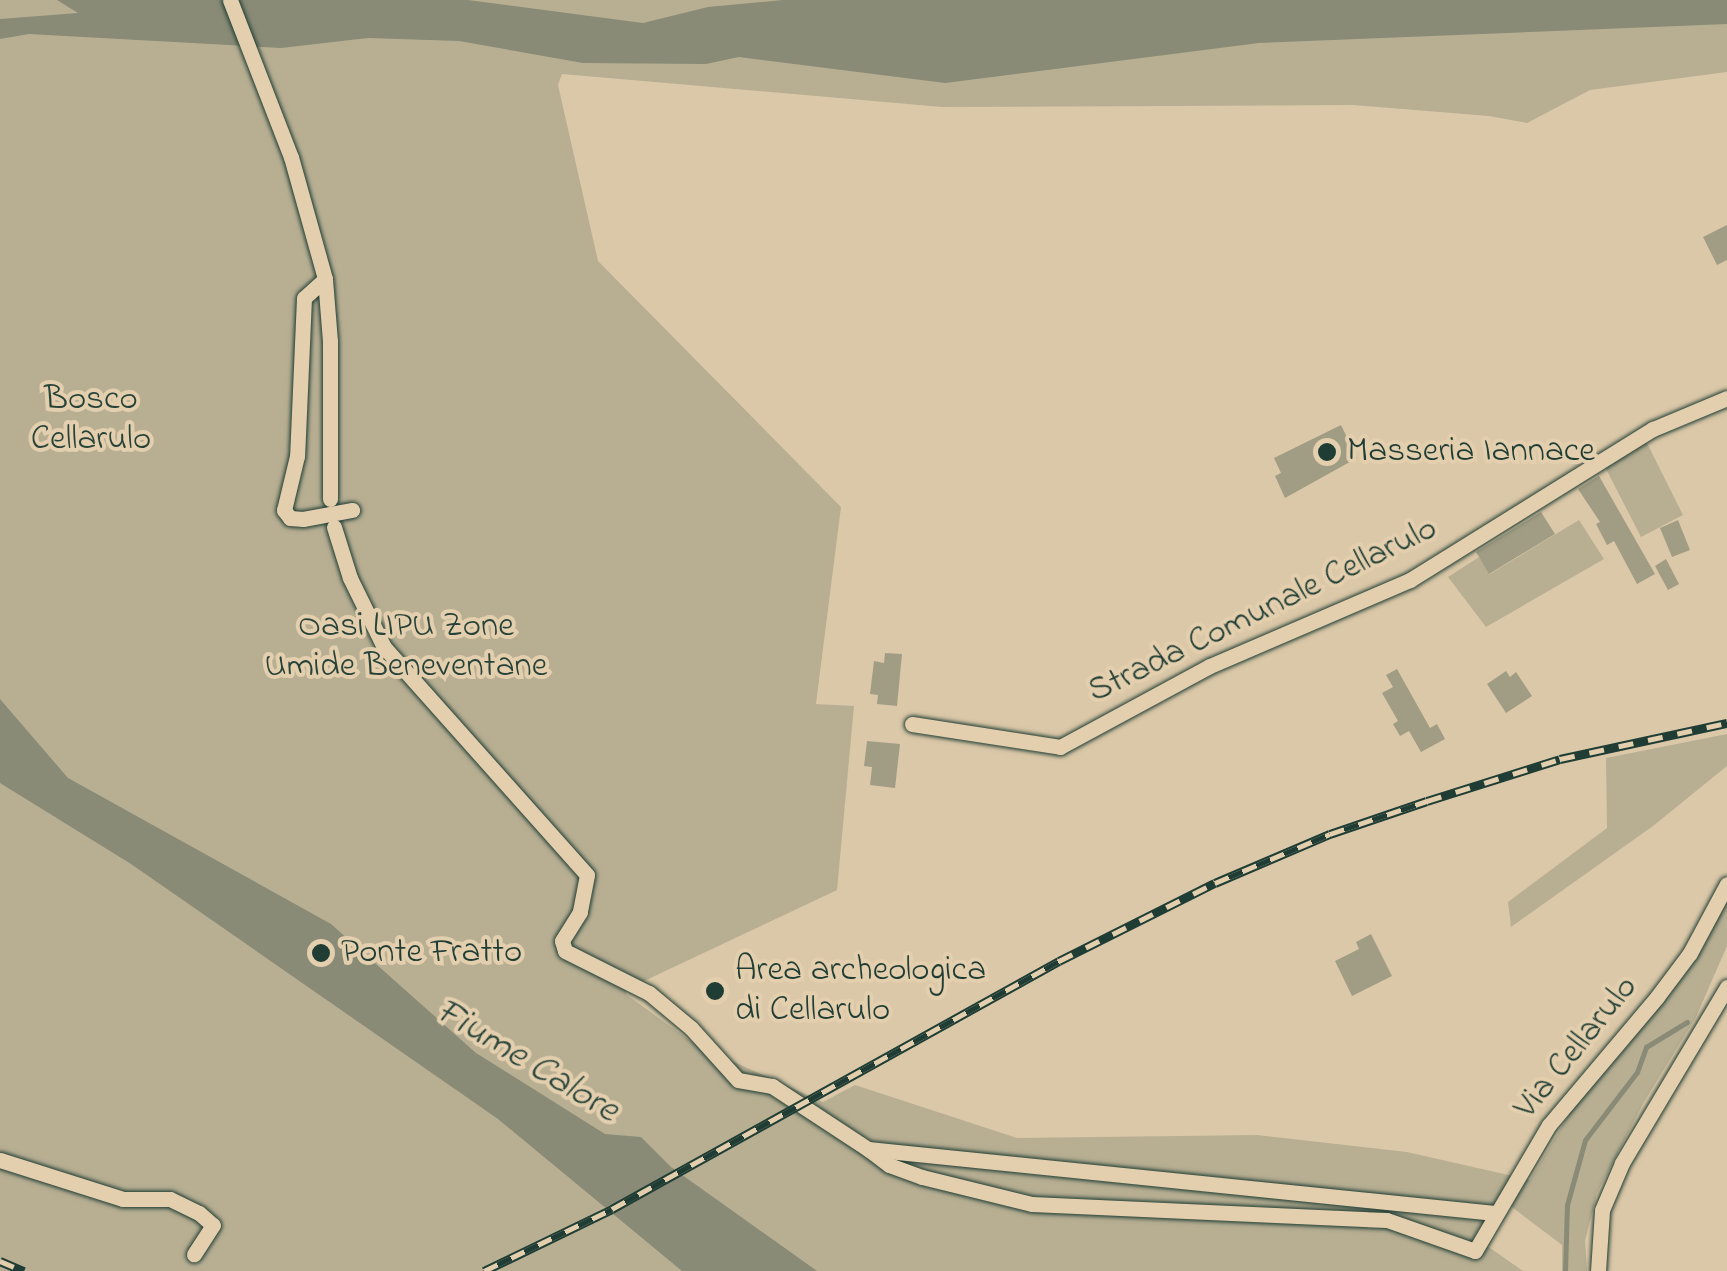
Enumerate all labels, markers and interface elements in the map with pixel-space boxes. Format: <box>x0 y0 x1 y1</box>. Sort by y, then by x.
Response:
park label: Bosco Cellarulo <box>31 379 151 461</box>
place label: Masseria Iannace <box>1347 431 1595 473</box>
marker: Masseria Iannace <box>1316 441 1338 463</box>
street label: Strada Comunale Cellarulo <box>1082 508 1444 714</box>
park label: Oasi LIPU Zone Umide Beneventane <box>265 606 547 688</box>
place label: Ponte Fratto <box>341 932 522 974</box>
marker: Ponte Fratto <box>310 942 332 964</box>
place label: Area archeologica di Cellarulo <box>735 950 986 1032</box>
street label: Via Cellarulo <box>1506 968 1648 1128</box>
marker: Area archeologica di Cellarulo <box>704 980 726 1002</box>
water label: Fiume Calore <box>426 990 626 1134</box>

